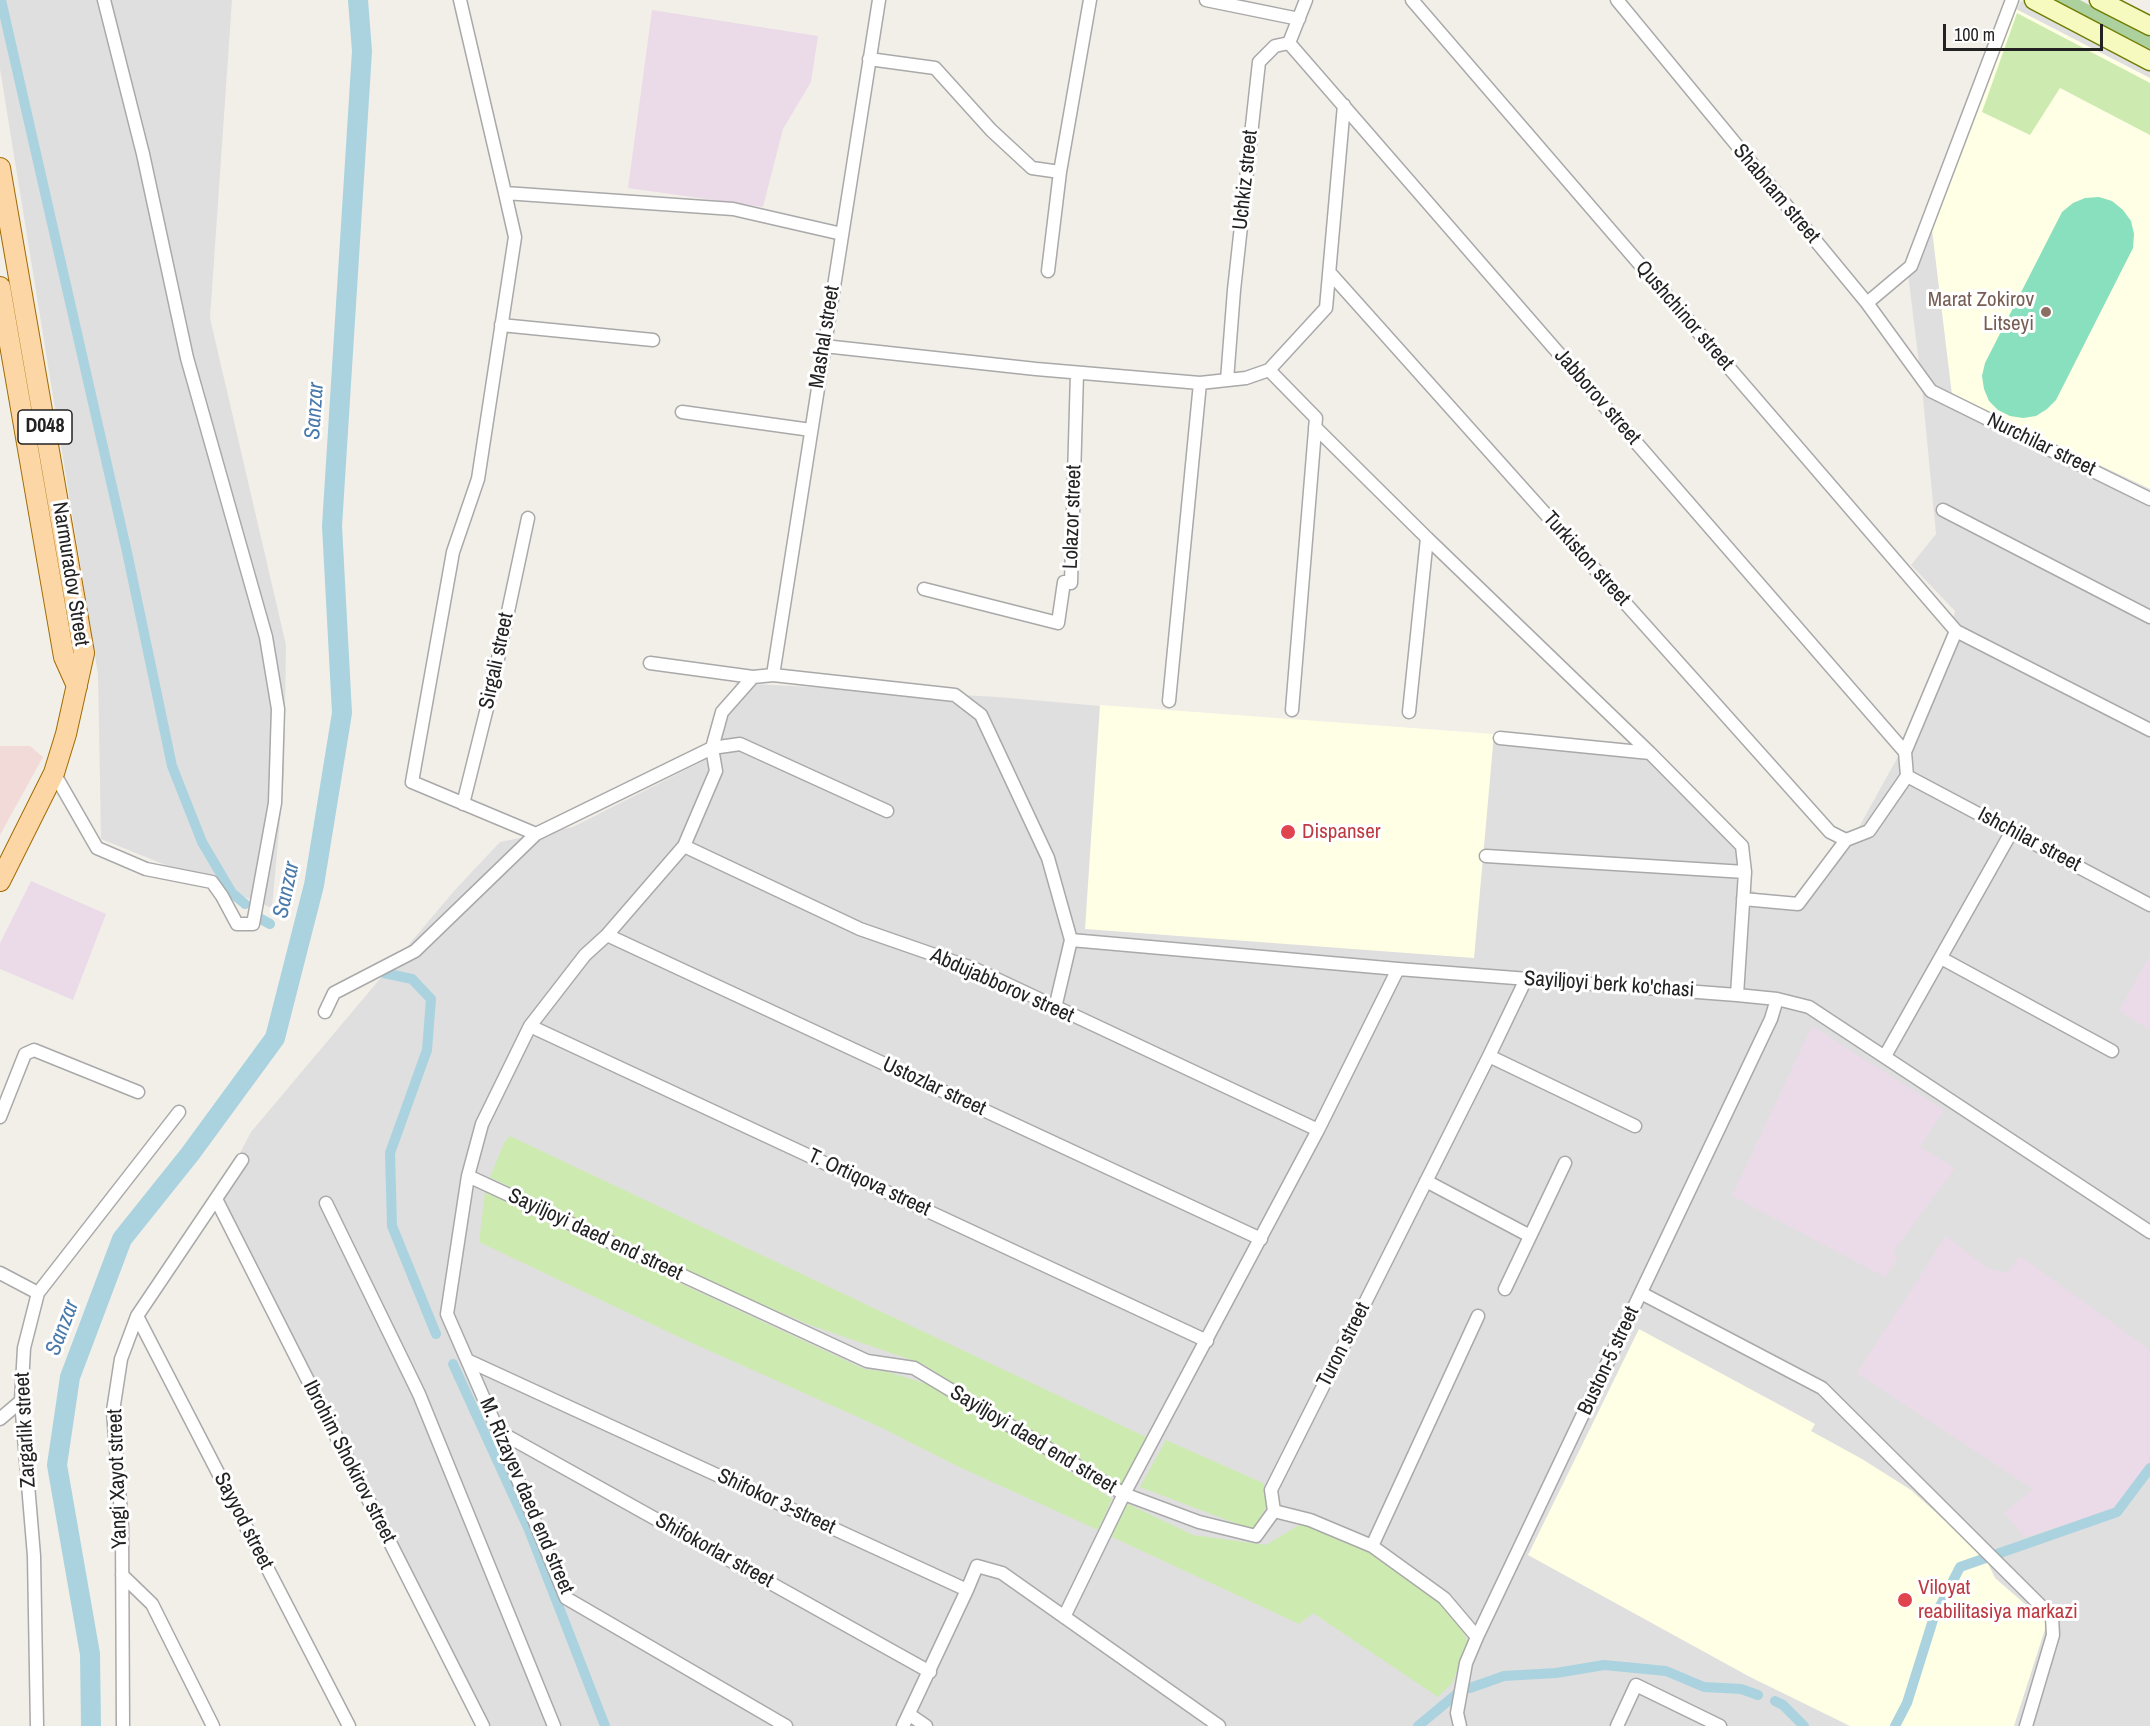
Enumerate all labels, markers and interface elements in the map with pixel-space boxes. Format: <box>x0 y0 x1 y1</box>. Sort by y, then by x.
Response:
scale bar <box>1946 12 2106 50</box>
text: 100 m <box>1954 22 1995 47</box>
street label: Uchkiz street <box>1228 129 1264 231</box>
street label: Shabnam street <box>1727 139 1825 249</box>
street label: Qushchinor street <box>1630 256 1738 376</box>
street label: Mashal street <box>804 284 846 390</box>
place label: Marat Zokirov Litseyi <box>1928 287 2034 337</box>
marker: Marat Zokirov Litseyi <box>2039 305 2053 319</box>
street label: Jabborov street <box>1549 344 1645 450</box>
water label: Sanzar <box>300 382 330 440</box>
street label: Nurchilar street <box>1983 408 2099 482</box>
road number: D048 <box>18 410 72 444</box>
street label: Lolazor street <box>1059 464 1087 570</box>
street label: Narmuradov Street <box>46 500 94 648</box>
street label: Turkiston street <box>1537 507 1635 611</box>
street label: Sirgali street <box>475 611 519 711</box>
street label: Ishchilar street <box>1973 802 2085 878</box>
place label: Dispanser <box>1302 819 1380 845</box>
marker: Dispanser <box>1279 823 1297 841</box>
water label: Sanzar <box>268 859 306 921</box>
street label: Abdujabborov street <box>926 943 1078 1029</box>
street label: Sayiljoyi berk ko'chasi <box>1523 966 1695 1004</box>
street label: Ustozlar street <box>878 1052 990 1122</box>
street label: T. Ortiqova street <box>804 1144 934 1222</box>
street label: Sayiljoyi daed end street <box>504 1184 686 1286</box>
water label: Sanzar <box>40 1297 86 1359</box>
street label: Turon street <box>1312 1299 1376 1391</box>
street label: Buston-5 street <box>1573 1303 1645 1419</box>
street label: Zargarlik street <box>10 1372 42 1488</box>
street label: Ibrohim Shokirov street <box>297 1377 401 1547</box>
street label: Sayiljoyi daed end street <box>945 1380 1121 1500</box>
street label: M. Rizayev daed end street <box>473 1394 579 1598</box>
street label: Yangi Xayot street <box>103 1408 133 1550</box>
street label: Shifokor 3-street <box>713 1464 839 1540</box>
street label: Sayyod street <box>208 1468 278 1574</box>
street label: Shifokorlar street <box>651 1508 777 1594</box>
place label: Viloyat reabilitasiya markazi <box>1918 1575 2078 1625</box>
marker: Viloyat reabilitasiya markazi <box>1896 1591 1914 1609</box>

